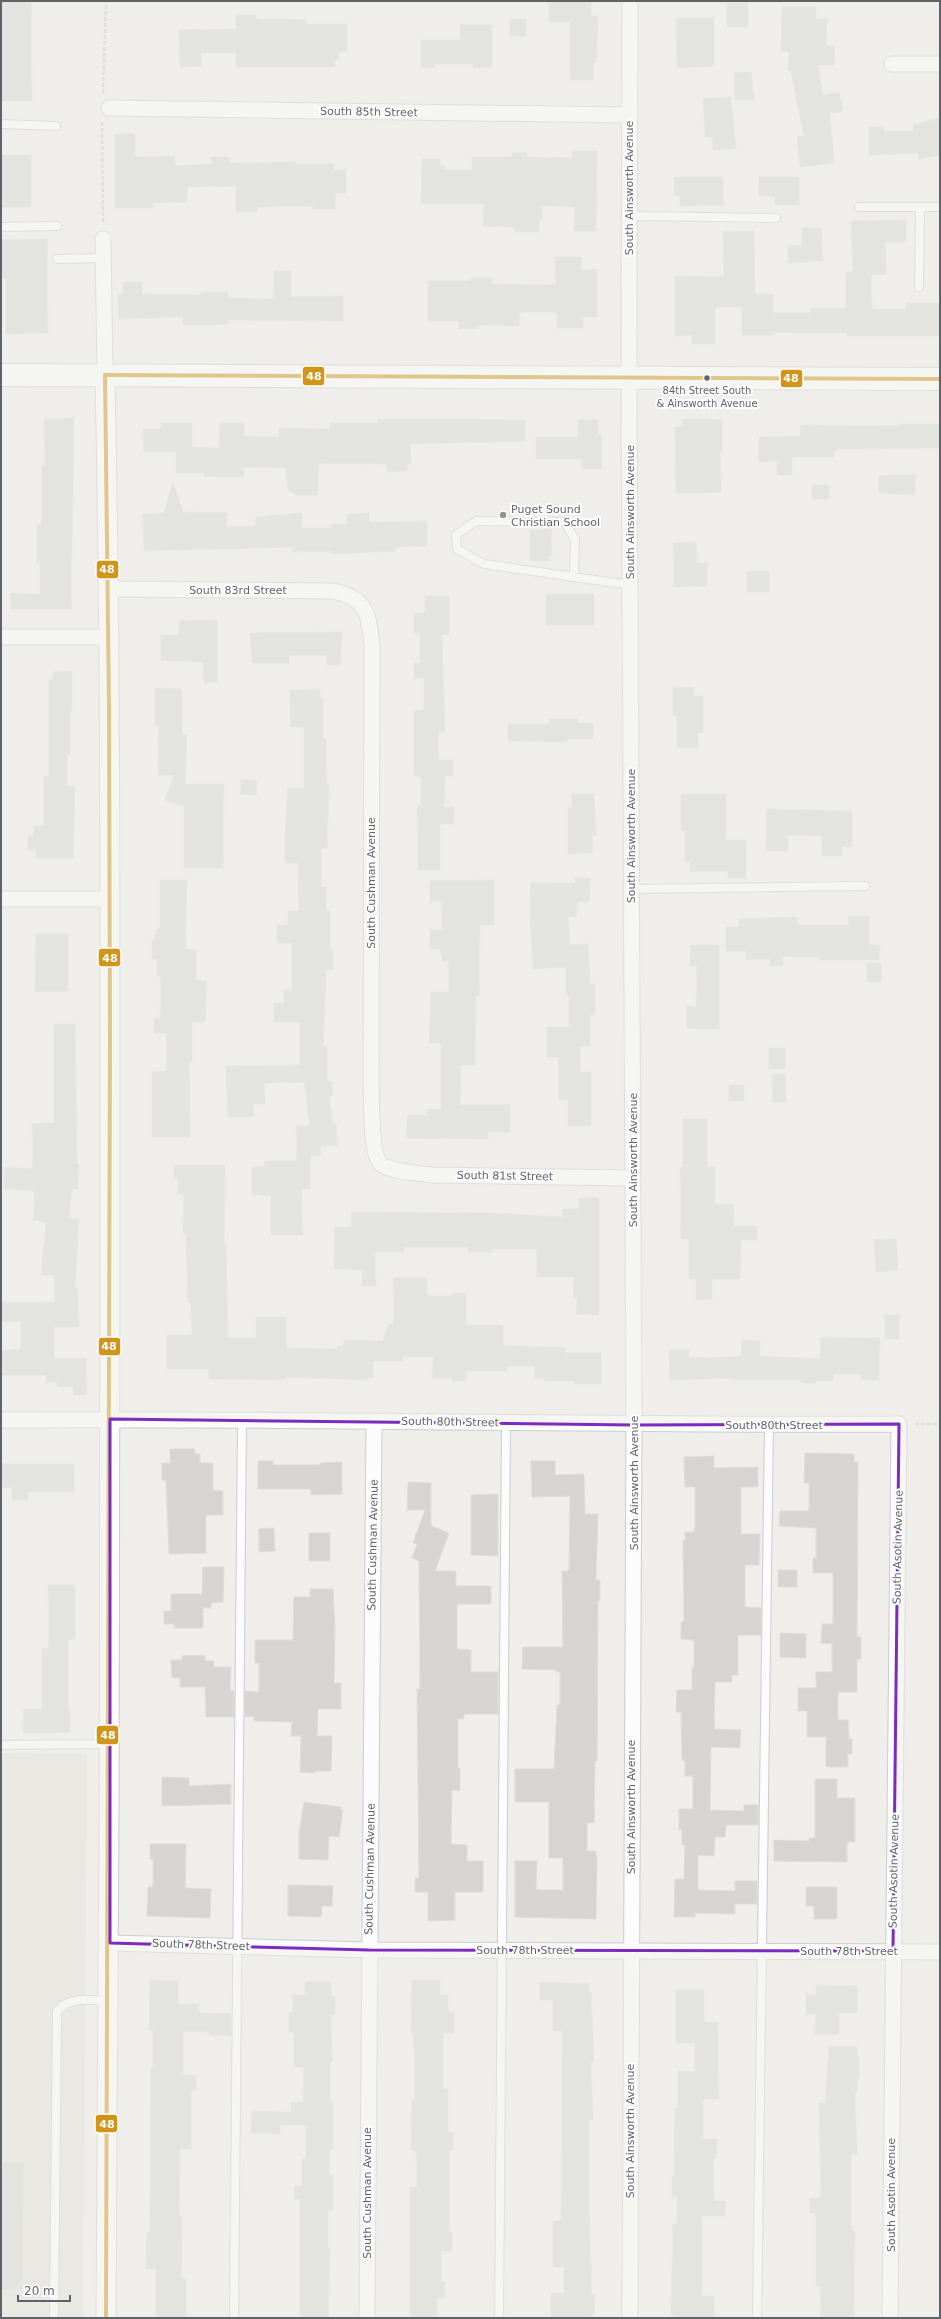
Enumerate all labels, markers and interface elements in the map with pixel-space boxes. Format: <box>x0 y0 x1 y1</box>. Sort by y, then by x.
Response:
street label: South 85th Street <box>320 105 419 119</box>
street label: South Ainsworth Avenue <box>623 120 636 255</box>
line badge: 48 <box>302 366 325 386</box>
line badge: 48 <box>780 369 803 388</box>
text: 48 <box>306 370 322 383</box>
text: 48 <box>783 372 799 385</box>
marker: 84th Street South & Ainsworth Avenue <box>702 373 712 383</box>
place label: 84th Street South & Ainsworth Avenue <box>656 385 758 409</box>
street label: South Ainsworth Avenue <box>624 444 637 579</box>
place label: Puget Sound Christian School <box>511 503 600 529</box>
marker: Puget Sound Christian School <box>498 510 508 520</box>
line badge: 48 <box>96 560 119 579</box>
text: 48 <box>99 563 115 576</box>
street label: South 83rd Street <box>189 584 288 597</box>
street label: South Ainsworth Avenue <box>625 768 638 903</box>
street label: South Cushman Avenue <box>365 817 378 949</box>
line badge: 48 <box>98 948 121 967</box>
text: 48 <box>102 952 118 965</box>
street label: South Ainsworth Avenue <box>627 1092 640 1227</box>
street label: South 81st Street <box>457 1169 554 1183</box>
line badge: 48 <box>98 1337 121 1356</box>
text: 48 <box>101 1340 117 1353</box>
street label: South 80th Street <box>401 1415 500 1429</box>
street label: South Ainsworth Avenue <box>628 1415 641 1550</box>
street label: South 80th Street <box>725 1419 824 1432</box>
street label: South Cushman Avenue <box>365 1479 381 1611</box>
street label: South Asotin Avenue <box>891 1490 905 1604</box>
line badge: 48 <box>96 1725 119 1745</box>
text: 48 <box>100 1729 116 1742</box>
street label: South Ainsworth Avenue <box>625 1739 638 1874</box>
street label: South Cushman Avenue <box>362 1803 378 1935</box>
street label: South Asotin Avenue <box>887 1814 901 1928</box>
street label: South 78th Street <box>152 1937 251 1953</box>
street label: South 78th Street <box>476 1944 575 1957</box>
street label: South 78th Street <box>800 1945 899 1958</box>
street label: South Ainsworth Avenue <box>624 2063 637 2198</box>
line badge: 48 <box>95 2114 118 2133</box>
text: 48 <box>99 2118 115 2131</box>
street label: South Cushman Avenue <box>361 2127 374 2259</box>
street label: South Asotin Avenue <box>885 2138 898 2252</box>
scale bar <box>18 2277 70 2303</box>
text: 20 m <box>24 2284 55 2298</box>

